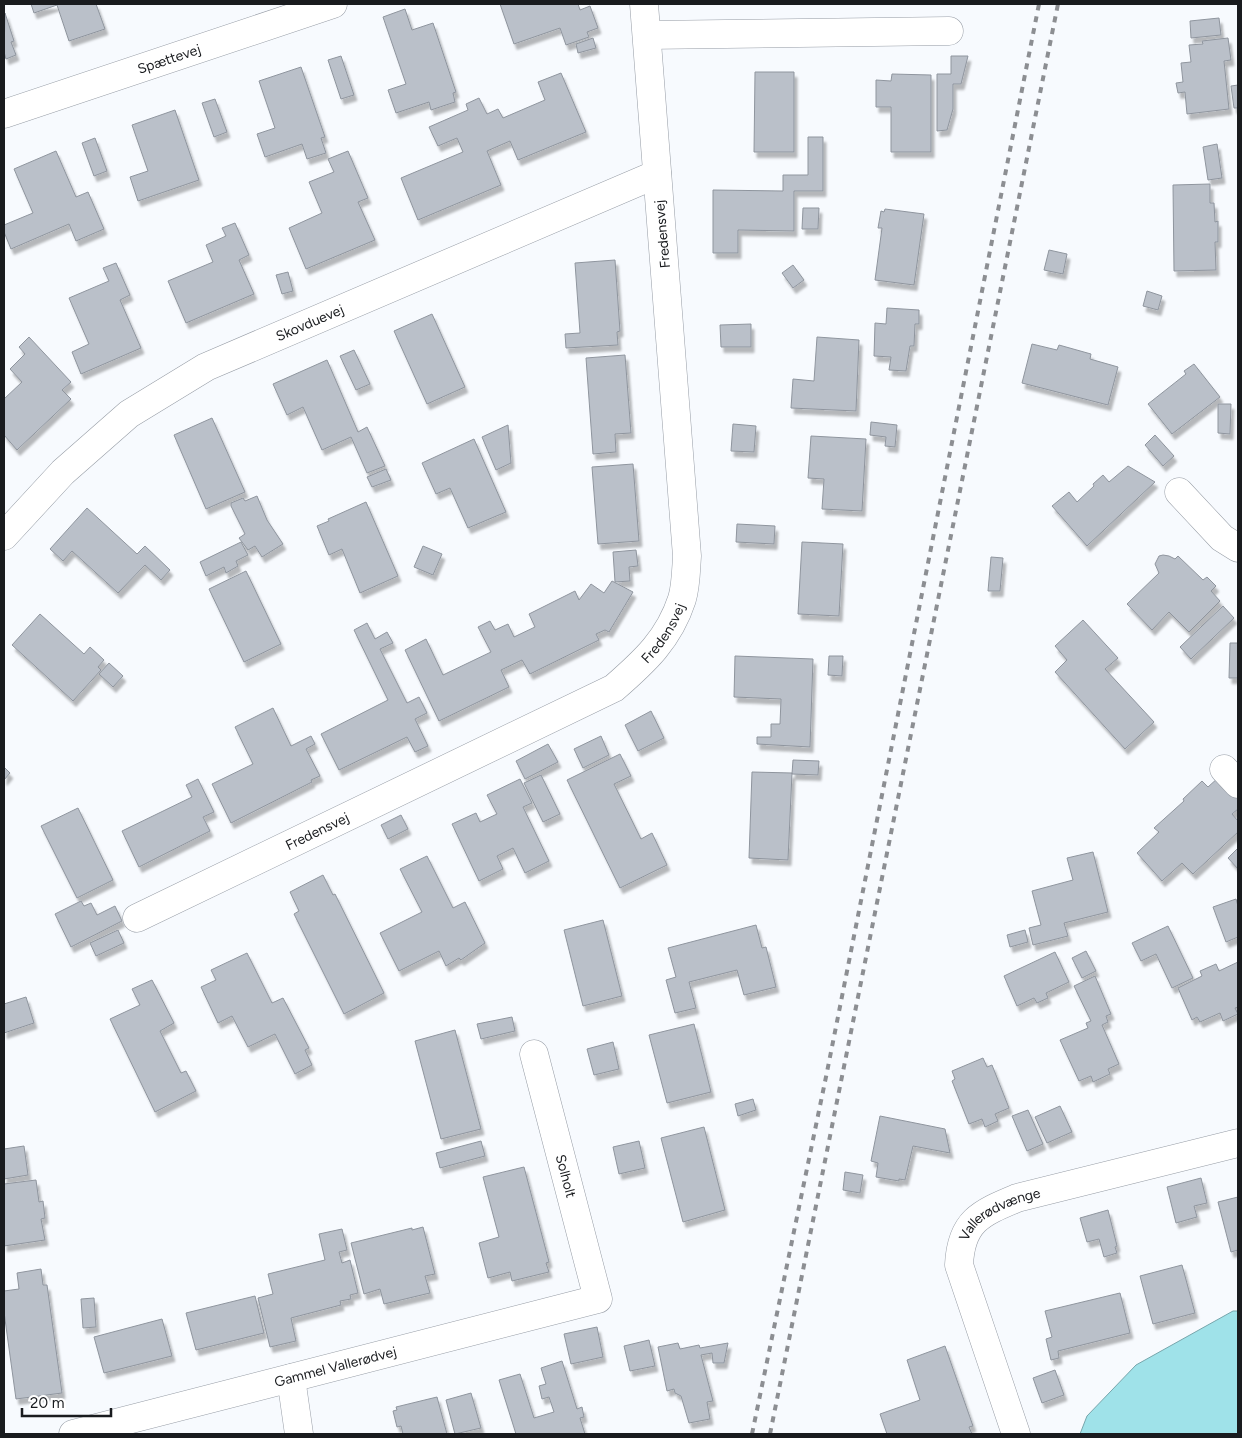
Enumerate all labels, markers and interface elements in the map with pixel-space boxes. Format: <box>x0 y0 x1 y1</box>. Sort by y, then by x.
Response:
street label: Spættevej <box>135 41 203 78</box>
street label: Fredensvej <box>651 199 674 269</box>
street label: Skovduevej <box>273 301 347 345</box>
street label: Fredensvej <box>638 601 689 667</box>
street label: Fredensvej <box>283 809 352 854</box>
street label: Solholt <box>552 1153 579 1200</box>
street label: Vallerødvænge <box>956 1184 1042 1243</box>
street label: Gammel Vallerødvej <box>273 1343 399 1391</box>
scale bar <box>22 1386 111 1418</box>
text: 20 m <box>30 1394 64 1412</box>

